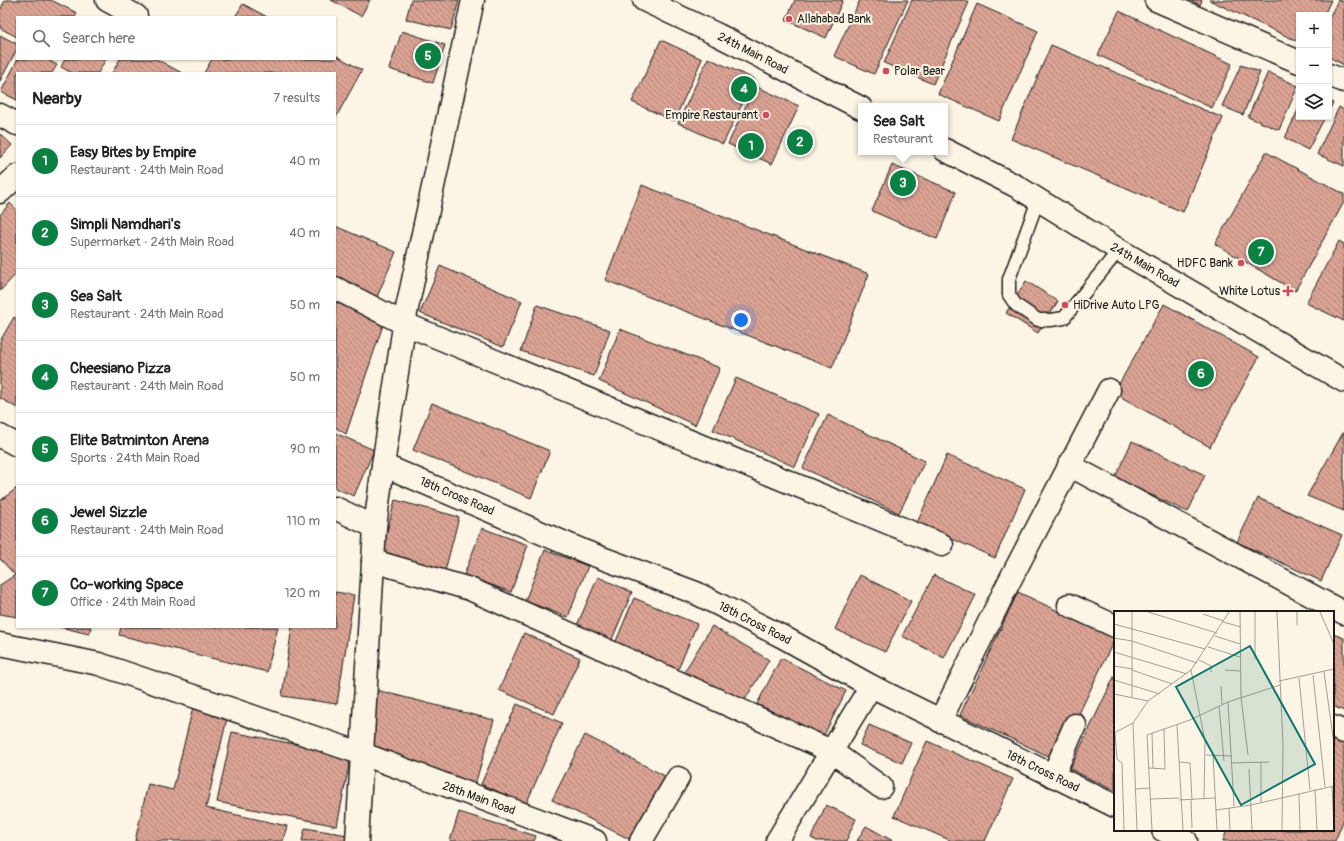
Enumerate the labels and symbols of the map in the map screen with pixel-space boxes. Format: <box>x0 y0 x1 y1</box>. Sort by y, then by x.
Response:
place label: Allahabad Bank <box>797 12 871 27</box>
marker: Allahabad Bank <box>784 14 794 24</box>
street label: 24th Main Road <box>715 29 791 78</box>
pin: 5 <box>415 41 441 71</box>
place label: Polar Bear <box>894 64 946 79</box>
marker: Polar Bear <box>881 66 891 76</box>
pin: 4 <box>731 74 757 104</box>
place label: Empire Restaurant <box>665 108 758 123</box>
marker: Empire Restaurant <box>761 110 771 120</box>
pin: 2 <box>787 127 813 157</box>
pin: 1 <box>738 131 764 161</box>
pin: 3 <box>890 168 916 198</box>
pin: 7 <box>1248 237 1274 267</box>
street label: 24th Main Road <box>1108 240 1182 291</box>
place label: HDFC Bank <box>1177 256 1233 271</box>
marker: HDFC Bank <box>1236 258 1246 268</box>
place label: White Lotus <box>1219 284 1281 299</box>
marker: White Lotus <box>1283 286 1293 296</box>
place label: HiDrive Auto LPG <box>1073 298 1160 313</box>
marker: HiDrive Auto LPG <box>1060 300 1070 310</box>
your location <box>731 310 751 330</box>
pin: 6 <box>1188 359 1214 389</box>
street label: 18th Cross Road <box>417 474 497 519</box>
street label: 18th Cross Road <box>716 599 794 648</box>
inset map <box>1114 611 1334 831</box>
street label: 18th Cross Road <box>1004 747 1082 796</box>
street label: 28th Main Road <box>440 778 517 819</box>

